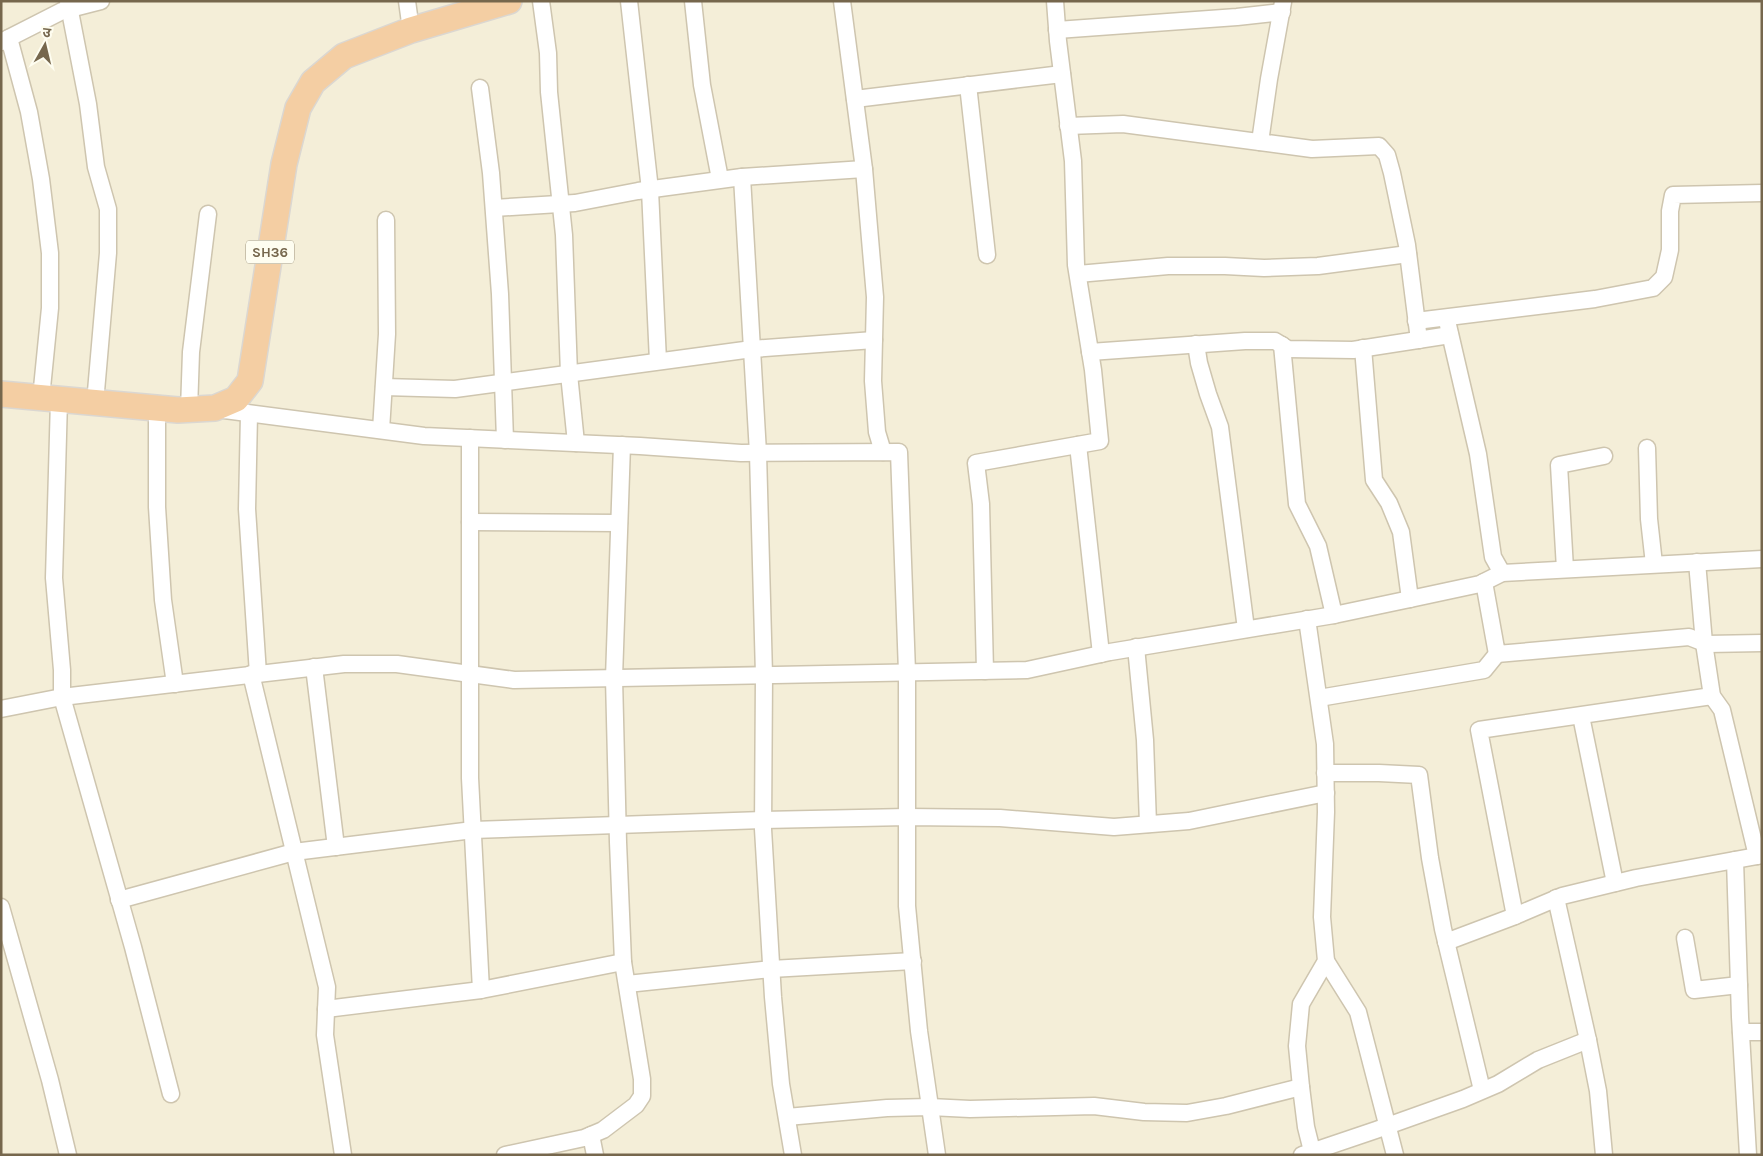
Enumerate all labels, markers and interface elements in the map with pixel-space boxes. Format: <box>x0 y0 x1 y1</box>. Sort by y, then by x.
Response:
north arrow <box>20 20 70 70</box>
text: उ <box>41 24 53 42</box>
road number: SH36 <box>246 240 294 264</box>

